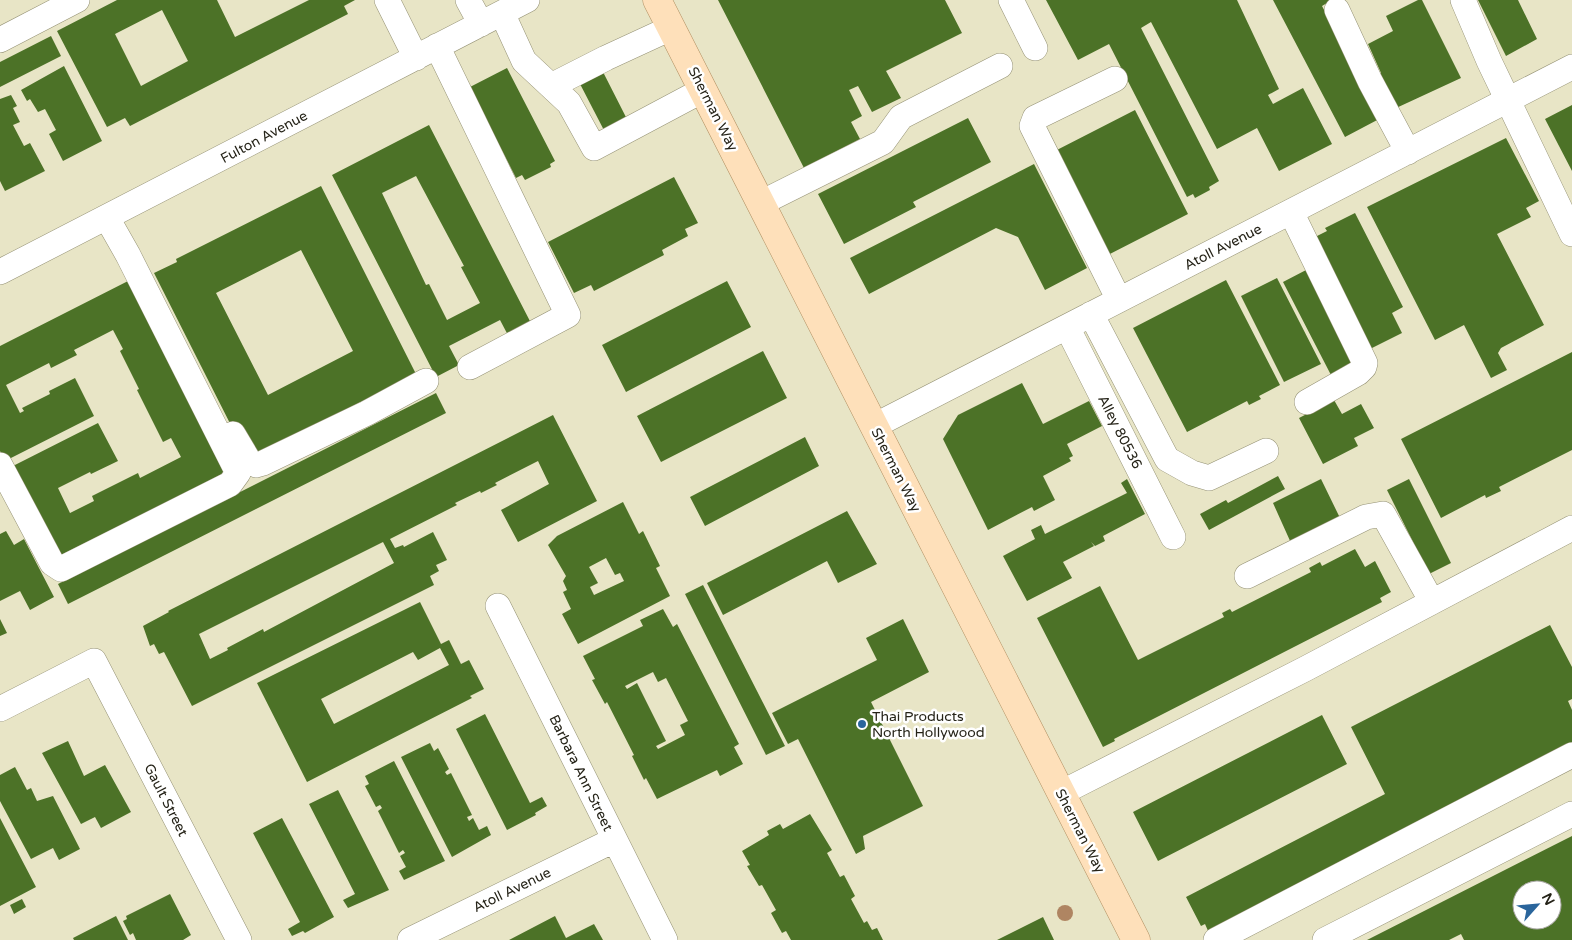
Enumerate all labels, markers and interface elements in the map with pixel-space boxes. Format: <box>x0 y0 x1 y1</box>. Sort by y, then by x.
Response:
street label: Sherman Way <box>685 64 742 154</box>
street label: Fulton Avenue <box>218 107 310 167</box>
street label: Atoll Avenue <box>1181 220 1265 274</box>
street label: Alley 80536 <box>1094 392 1146 472</box>
street label: Sherman Way <box>868 425 925 515</box>
place label: Thai Products North Hollywood <box>872 708 985 741</box>
street label: Barbara Ann Street <box>545 712 617 835</box>
marker: Thai Products North Hollywood <box>856 718 868 730</box>
street label: Gault Street <box>140 761 192 840</box>
street label: Sherman Way <box>1052 786 1109 876</box>
street label: Atoll Avenue <box>470 864 554 916</box>
north arrow <box>1512 880 1562 930</box>
text: N <box>1538 890 1558 908</box>

